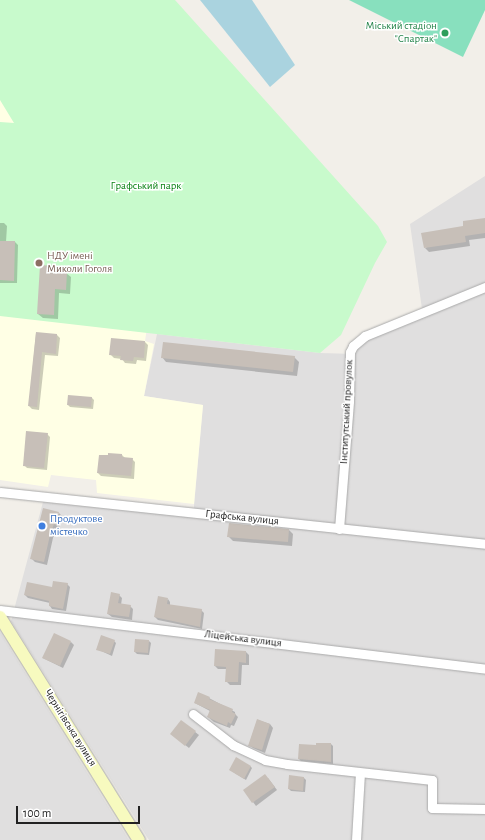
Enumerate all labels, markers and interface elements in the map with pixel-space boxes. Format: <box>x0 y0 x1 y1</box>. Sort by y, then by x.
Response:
place label: Міський стадіон "Спартак" <box>365 20 437 46</box>
marker: Міський стадіон "Спартак" <box>440 28 450 38</box>
park label: Графський парк <box>111 179 181 193</box>
place label: НДУ імені Миколи Гоголя <box>47 250 112 276</box>
marker: НДУ імені Миколи Гоголя <box>34 258 44 268</box>
street label: Інститутський провулок <box>338 360 356 464</box>
street label: Графська вулиця <box>204 508 280 528</box>
place label: Продуктове містечко <box>50 513 102 539</box>
marker: Продуктове містечко <box>37 521 47 531</box>
street label: Ліцейська вулиця <box>204 628 282 650</box>
street label: Чернігівська вулиця <box>41 687 99 769</box>
scale bar <box>18 798 142 824</box>
text: 100 m <box>23 807 51 819</box>

